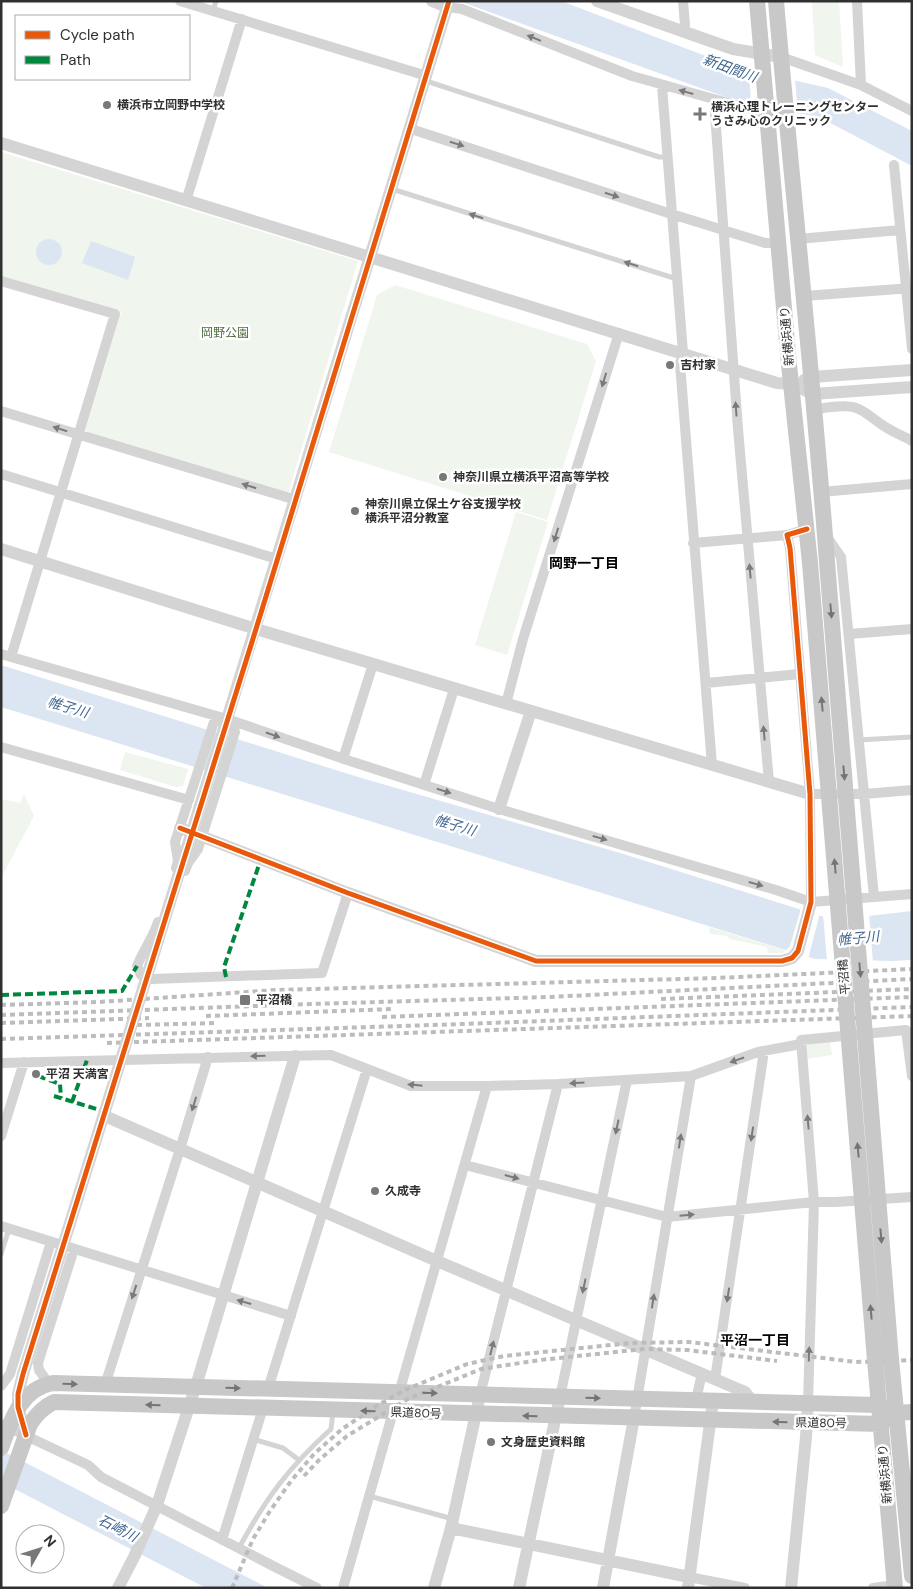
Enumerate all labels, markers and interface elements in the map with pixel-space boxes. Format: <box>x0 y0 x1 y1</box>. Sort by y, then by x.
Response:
legend <box>15 15 190 80</box>
text: Cycle path <box>60 25 135 45</box>
one-way arrow <box>526 33 541 41</box>
text: Path <box>60 50 91 70</box>
water label: 新田間川 <box>701 50 761 87</box>
one-way arrow <box>679 87 694 95</box>
place label: 横浜市立岡野中学校 <box>117 97 225 113</box>
marker: 横浜市立岡野中学校 <box>101 99 113 111</box>
place label: 横浜心理トレーニングセンター うさみ心のクリニック <box>711 99 879 129</box>
marker: 横浜心理トレーニングセンター うさみ心のクリニック <box>693 107 707 121</box>
one-way arrow <box>450 141 465 148</box>
one-way arrow <box>604 192 619 199</box>
one-way arrow <box>468 211 483 219</box>
one-way arrow <box>623 260 638 268</box>
street label: 新横浜通り <box>776 305 798 367</box>
park label: 岡野公園 <box>201 325 249 341</box>
place label: 吉村家 <box>680 357 716 373</box>
marker: 吉村家 <box>664 359 676 371</box>
one-way arrow <box>600 372 608 387</box>
one-way arrow <box>732 401 740 417</box>
one-way arrow <box>53 424 68 432</box>
place label: 神奈川県立横浜平沼高等学校 <box>453 469 609 485</box>
marker: 神奈川県立横浜平沼高等学校 <box>437 471 449 483</box>
one-way arrow <box>241 482 256 490</box>
place label: 神奈川県立保土ケ谷支援学校 横浜平沼分教室 <box>365 496 521 526</box>
marker: 神奈川県立保土ケ谷支援学校 横浜平沼分教室 <box>349 505 361 517</box>
one-way arrow <box>552 527 559 542</box>
district label: 岡野一丁目 <box>549 554 619 572</box>
one-way arrow <box>746 563 754 579</box>
one-way arrow <box>827 603 835 619</box>
water label: 帷子川 <box>45 692 93 722</box>
one-way arrow <box>817 695 825 711</box>
one-way arrow <box>760 725 768 741</box>
one-way arrow <box>266 732 281 739</box>
one-way arrow <box>840 765 848 781</box>
one-way arrow <box>437 788 452 796</box>
water label: 帷子川 <box>432 810 480 840</box>
one-way arrow <box>593 835 608 843</box>
one-way arrow <box>830 857 838 873</box>
one-way arrow <box>749 880 764 888</box>
water label: 帷子川 <box>836 927 882 949</box>
street label: 平沼橋 <box>834 958 854 996</box>
one-way arrow <box>856 962 864 978</box>
place label: 平沼橋 <box>256 992 293 1008</box>
marker: 平沼橋 <box>238 993 252 1007</box>
one-way arrow <box>250 1052 266 1060</box>
one-way arrow <box>729 1056 744 1064</box>
place label: 平沼 天満宮 <box>46 1066 109 1082</box>
marker: 平沼 天満宮 <box>30 1068 42 1080</box>
one-way arrow <box>569 1079 585 1087</box>
one-way arrow <box>407 1081 423 1089</box>
one-way arrow <box>189 1097 197 1112</box>
one-way arrow <box>803 1114 811 1130</box>
one-way arrow <box>613 1120 621 1135</box>
one-way arrow <box>748 1126 756 1142</box>
one-way arrow <box>676 1132 684 1148</box>
one-way arrow <box>854 1141 862 1157</box>
one-way arrow <box>505 1173 520 1181</box>
place label: 久成寺 <box>385 1183 421 1199</box>
marker: 久成寺 <box>369 1185 381 1197</box>
one-way arrow <box>679 1211 695 1219</box>
one-way arrow <box>878 1228 886 1244</box>
one-way arrow <box>579 1279 587 1295</box>
one-way arrow <box>130 1285 138 1300</box>
one-way arrow <box>723 1287 731 1303</box>
one-way arrow <box>650 1293 658 1309</box>
one-way arrow <box>237 1297 252 1305</box>
one-way arrow <box>867 1303 875 1319</box>
district label: 平沼一丁目 <box>720 1331 790 1349</box>
one-way arrow <box>488 1340 496 1355</box>
one-way arrow <box>806 1346 814 1362</box>
one-way arrow <box>63 1380 79 1388</box>
one-way arrow <box>225 1384 241 1392</box>
one-way arrow <box>422 1390 438 1398</box>
one-way arrow <box>585 1394 601 1402</box>
one-way arrow <box>145 1401 161 1409</box>
street label: 県道80号 <box>390 1404 442 1422</box>
one-way arrow <box>360 1407 376 1415</box>
one-way arrow <box>522 1412 538 1420</box>
street label: 県道80号 <box>795 1415 847 1431</box>
one-way arrow <box>772 1418 788 1426</box>
place label: 文身歴史資料館 <box>501 1434 585 1450</box>
marker: 文身歴史資料館 <box>485 1436 497 1448</box>
street label: 新横浜通り <box>874 1443 896 1505</box>
water label: 石崎川 <box>95 1510 143 1546</box>
north arrow <box>15 1524 65 1574</box>
text: N <box>40 1531 60 1550</box>

